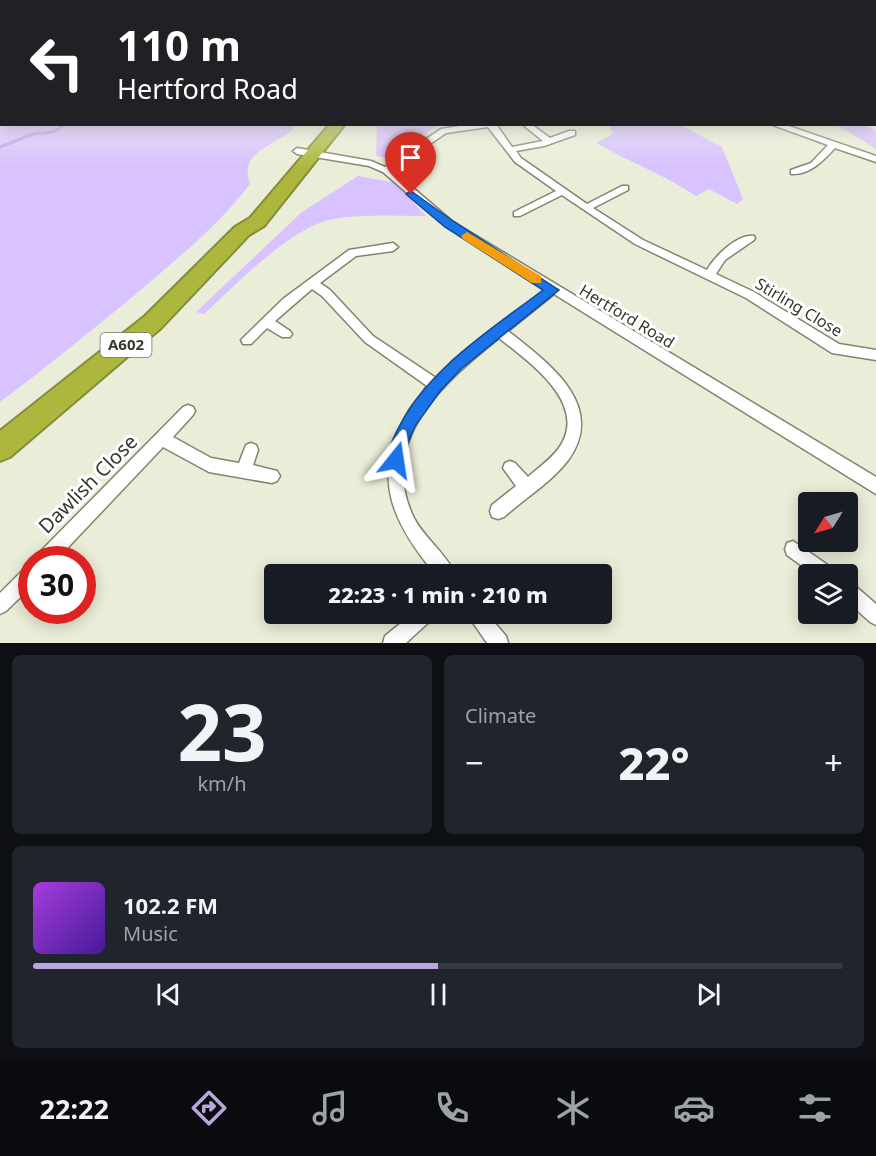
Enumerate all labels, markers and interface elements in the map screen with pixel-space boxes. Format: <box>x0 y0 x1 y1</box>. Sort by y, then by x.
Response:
text: 110 m <box>117 16 241 73</box>
icon: left <box>18 24 96 102</box>
text: Hertford Road <box>117 70 298 107</box>
pin <box>385 132 436 194</box>
icon: arrive <box>394 141 427 174</box>
street label: Stirling Close <box>751 272 847 342</box>
street label: Hertford Road <box>575 279 679 353</box>
road number: A602 <box>100 333 152 357</box>
street label: Dawlish Close <box>32 428 143 539</box>
position arrow <box>364 428 428 492</box>
north arrow <box>798 492 858 552</box>
map controls <box>798 492 858 624</box>
speed limit sign: 30 <box>18 546 96 624</box>
button: layers <box>798 564 858 624</box>
text: 22:23 · 1 min · 210 m <box>328 579 548 609</box>
text: 23 <box>177 678 267 784</box>
text: Climate <box>465 702 536 729</box>
text: 22° <box>618 732 690 793</box>
text: − <box>465 740 484 785</box>
text: + <box>824 740 843 785</box>
text: km/h <box>197 770 247 797</box>
text: 102.2 FM <box>123 890 218 920</box>
text: Music <box>123 920 178 947</box>
icon: previous <box>152 978 185 1011</box>
icon: pause <box>422 978 455 1011</box>
icon: next <box>692 978 725 1011</box>
icon: directions <box>188 1087 230 1129</box>
icon: music <box>309 1087 351 1129</box>
icon: phone <box>431 1087 473 1129</box>
icon: climate <box>552 1087 594 1129</box>
icon: car <box>673 1087 715 1129</box>
icon: filters <box>794 1087 836 1129</box>
text: 22:22 <box>40 1090 109 1127</box>

